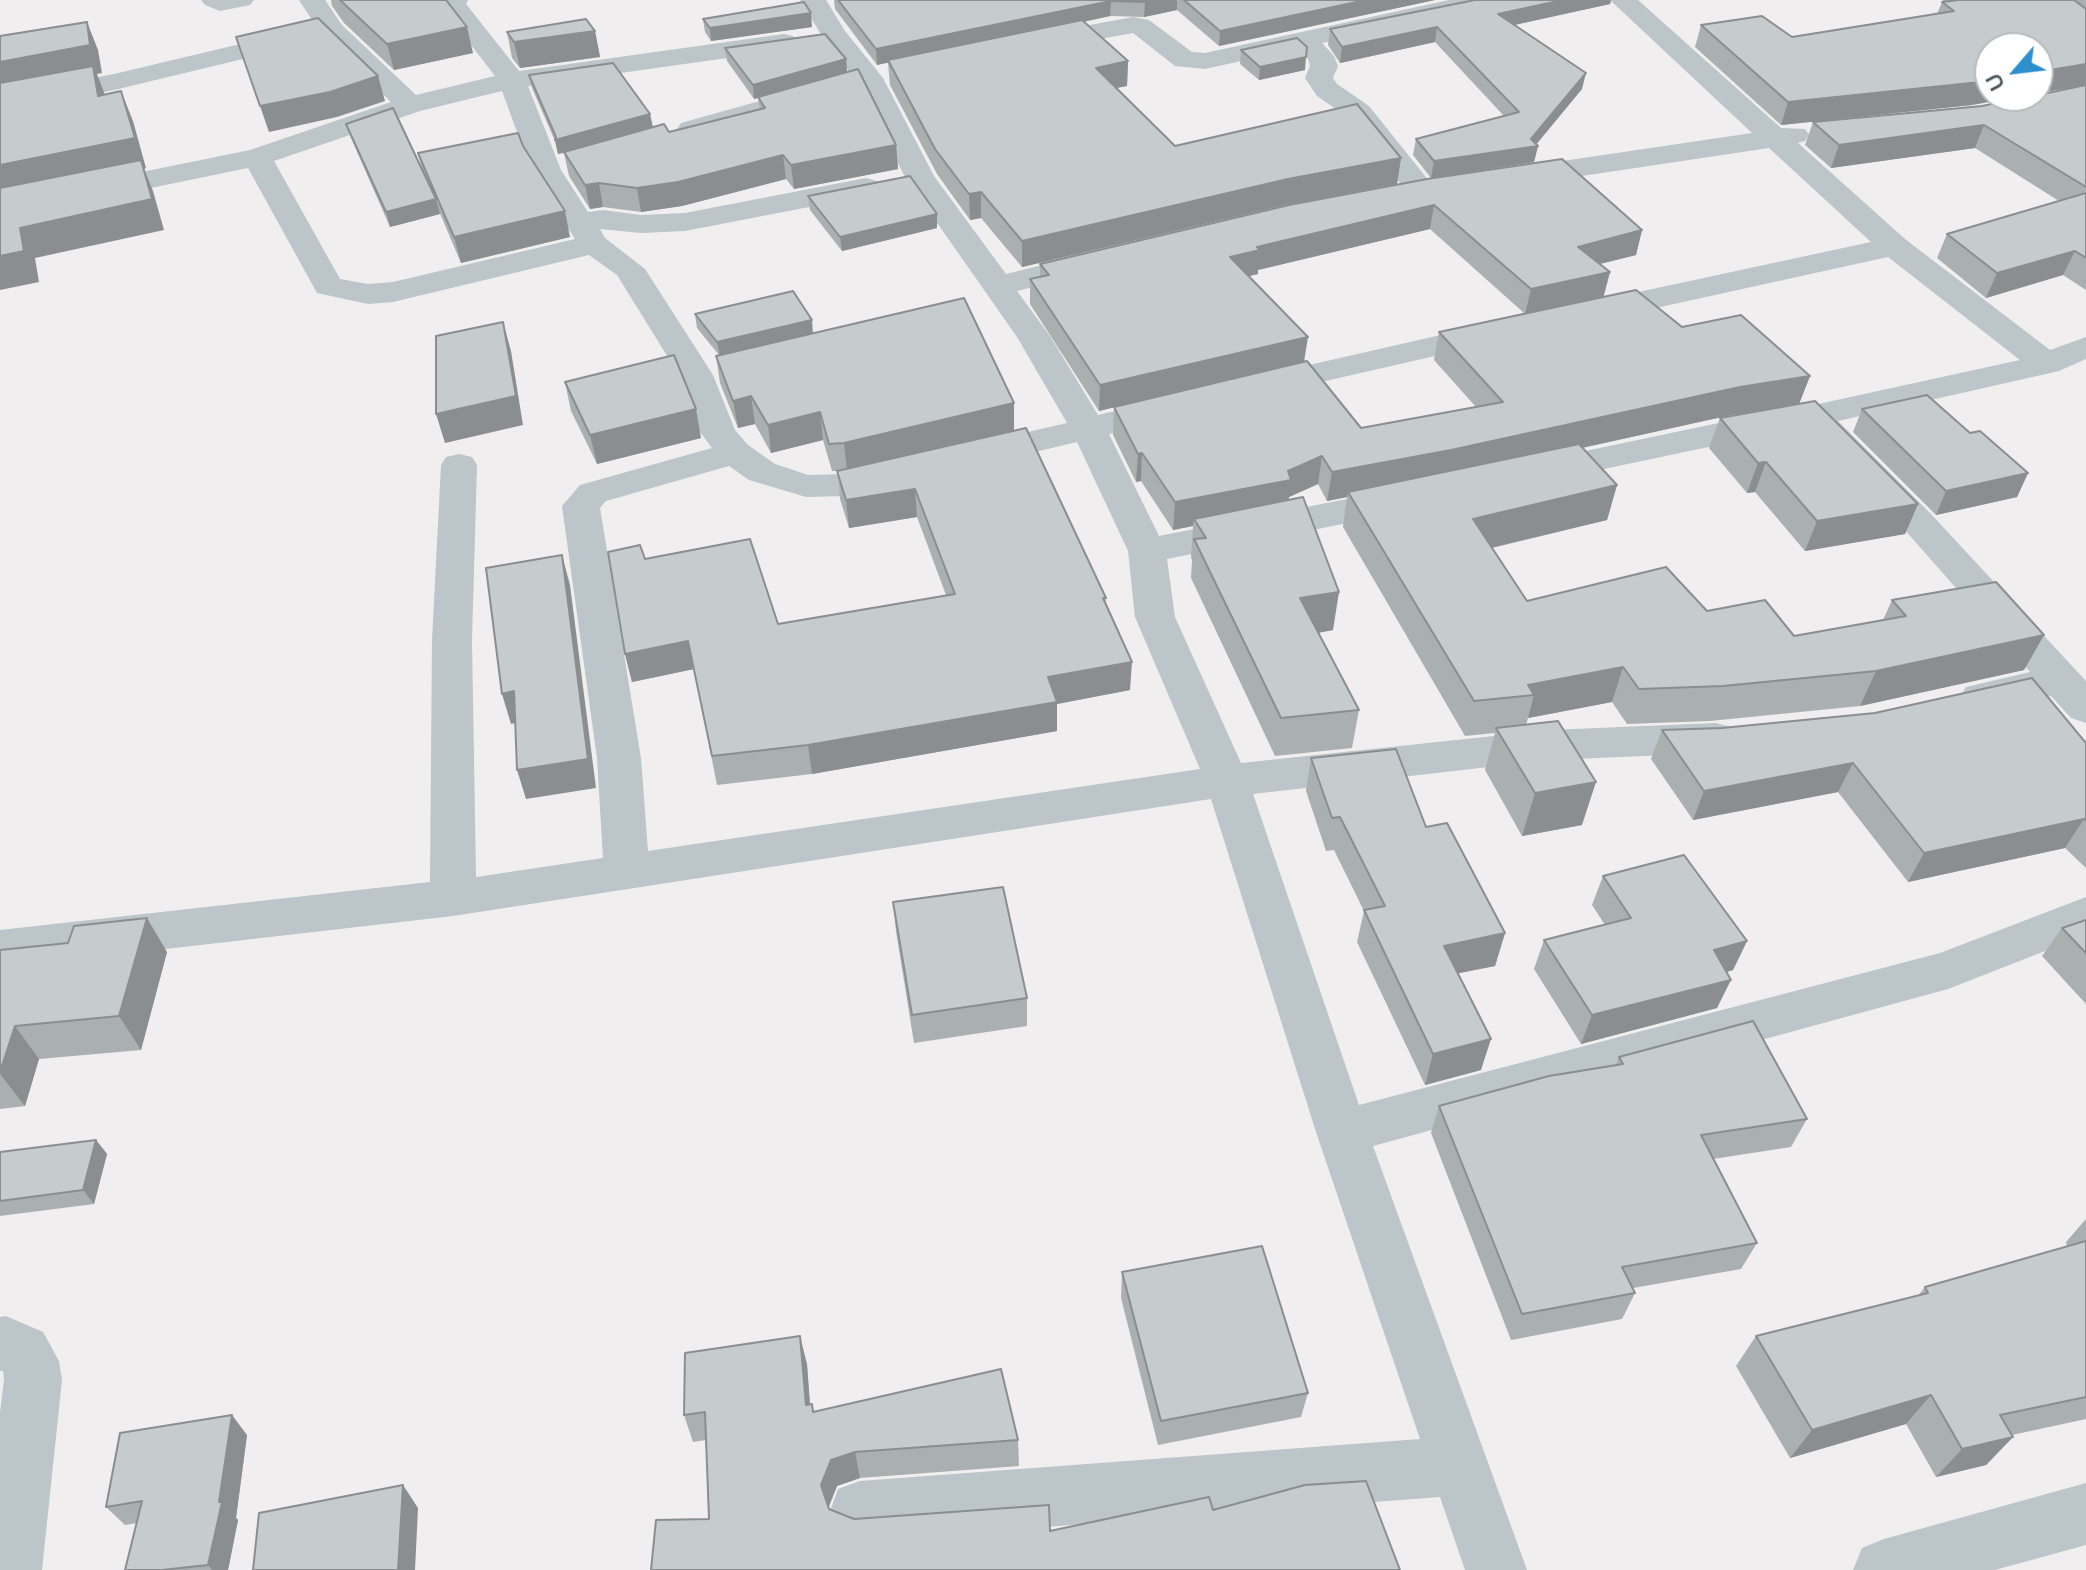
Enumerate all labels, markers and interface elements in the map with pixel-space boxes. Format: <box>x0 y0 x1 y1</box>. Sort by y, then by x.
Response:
north arrow <box>1974 32 2054 112</box>
text: U <box>1978 69 2011 96</box>

